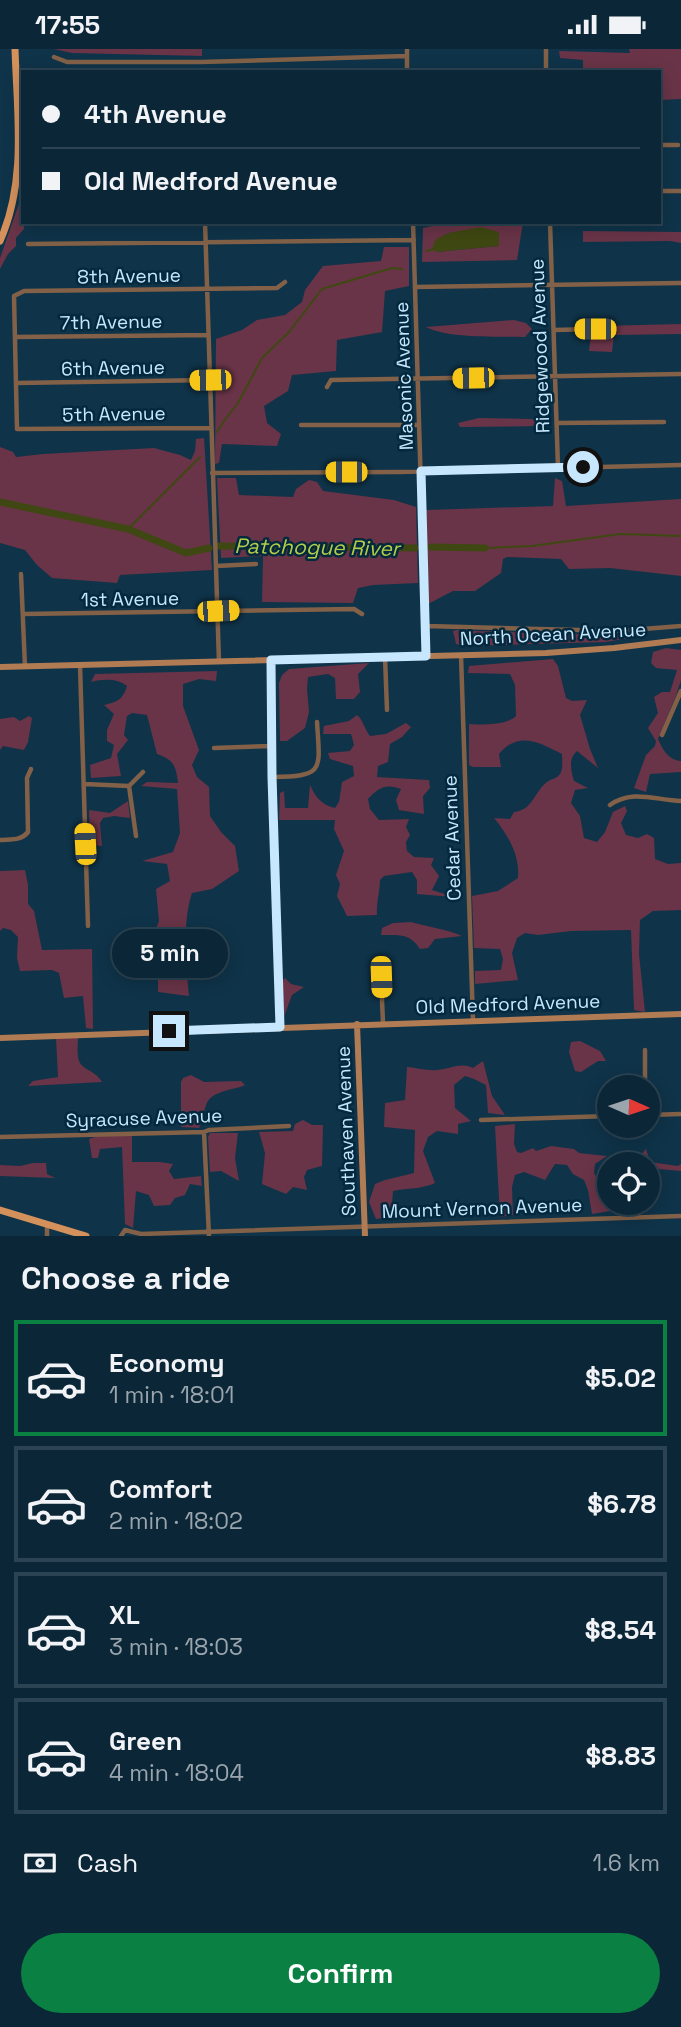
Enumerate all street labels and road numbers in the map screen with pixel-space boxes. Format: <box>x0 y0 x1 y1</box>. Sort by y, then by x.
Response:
street label: Ridgewood Avenue <box>524 258 556 434</box>
street label: 8th Avenue <box>77 263 181 289</box>
street label: Masonic Avenue <box>389 301 419 451</box>
street label: 7th Avenue <box>59 309 163 335</box>
street label: 6th Avenue <box>61 355 165 381</box>
street label: 5th Avenue <box>62 401 166 427</box>
street label: 1st Avenue <box>81 586 179 612</box>
street label: North Ocean Avenue <box>459 617 647 651</box>
street label: Cedar Avenue <box>437 775 467 901</box>
street label: Old Medford Avenue <box>415 988 601 1020</box>
street label: Southaven Avenue <box>331 1045 361 1217</box>
street label: Syracuse Avenue <box>65 1103 223 1133</box>
street label: Mount Vernon Avenue <box>381 1192 583 1224</box>

